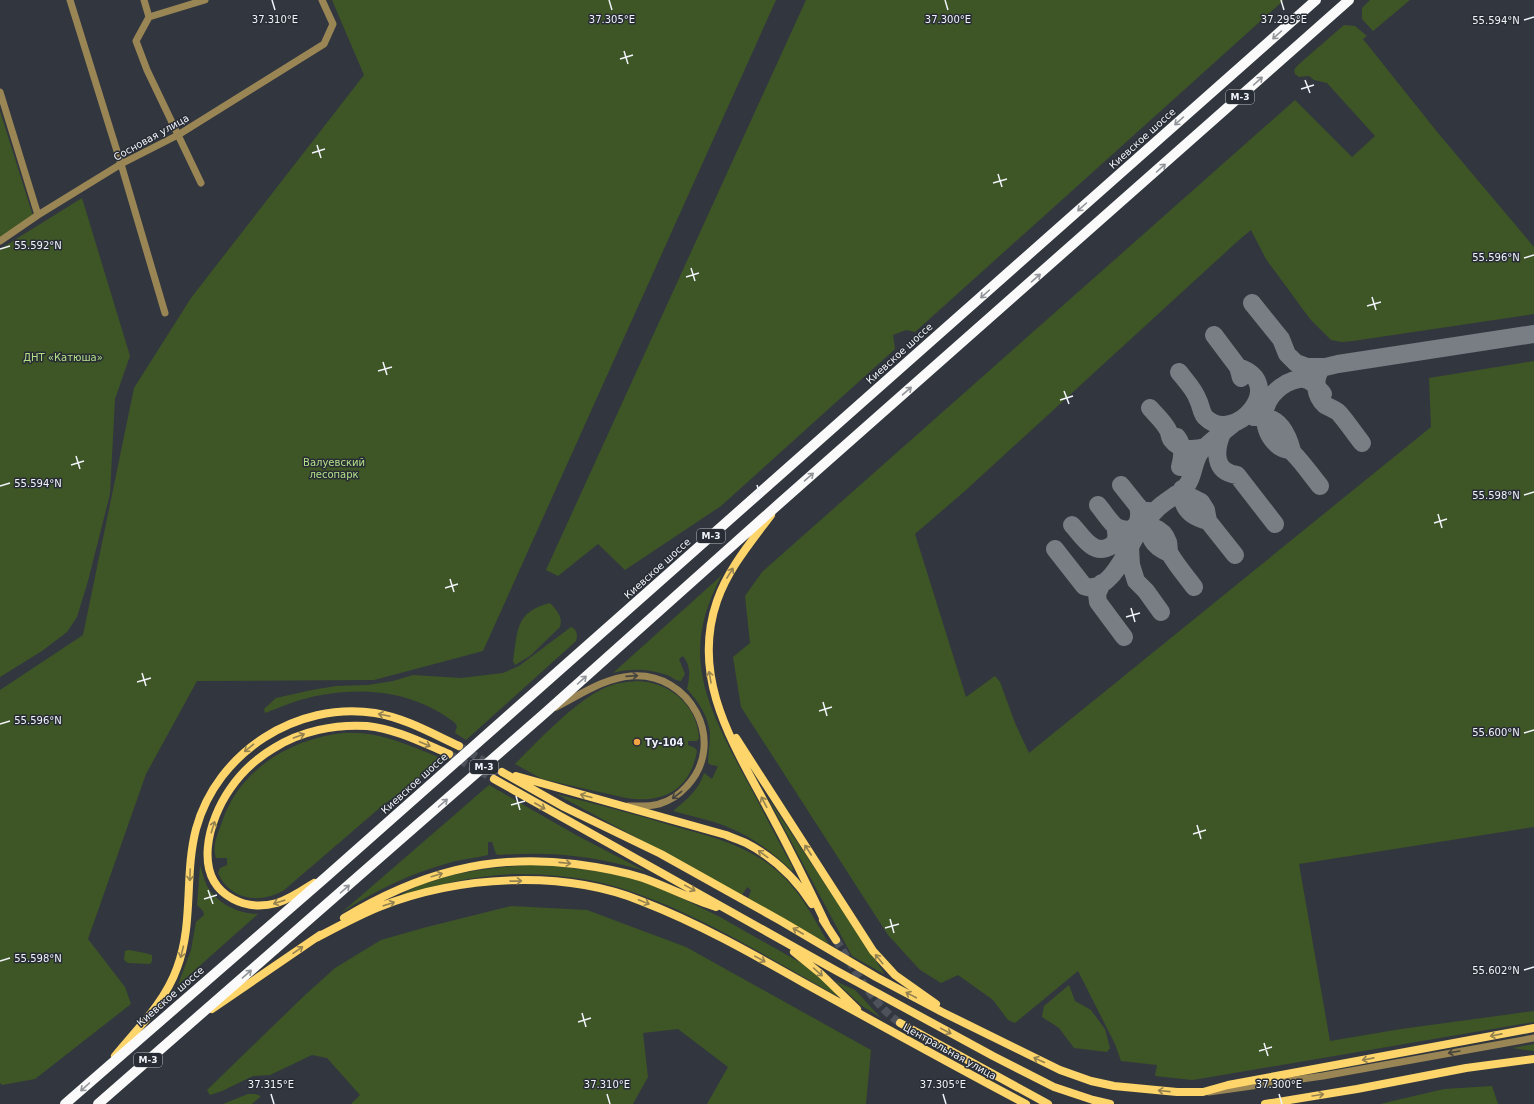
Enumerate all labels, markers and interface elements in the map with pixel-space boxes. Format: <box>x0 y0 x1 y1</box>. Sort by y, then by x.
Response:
text: 37.310°E <box>252 14 298 25</box>
text: 37.305°E <box>589 14 635 25</box>
text: 37.300°E <box>925 14 971 25</box>
text: 37.295°E <box>1261 14 1307 25</box>
text: 55.594°N <box>1472 15 1520 26</box>
one-way arrow <box>1272 30 1282 39</box>
one-way arrow <box>1253 77 1263 86</box>
road number: М-3 <box>1226 90 1254 104</box>
street label: Киевское шоссе <box>1107 106 1178 171</box>
street label: Сосновая улица <box>112 112 191 163</box>
one-way arrow <box>1174 117 1185 126</box>
one-way arrow <box>1155 163 1166 172</box>
one-way arrow <box>1077 203 1087 212</box>
text: 55.592°N <box>14 240 62 251</box>
text: 55.596°N <box>1472 252 1520 263</box>
one-way arrow <box>1031 273 1041 282</box>
one-way arrow <box>979 289 990 298</box>
street label: Киевское шоссе <box>864 321 935 386</box>
park label: ДНТ «Катюша» <box>23 352 103 363</box>
one-way arrow <box>902 387 912 396</box>
park label: Валуевский лесопарк <box>303 457 365 480</box>
one-way arrow <box>804 472 814 482</box>
text: 55.594°N <box>14 478 62 489</box>
text: 55.598°N <box>1472 490 1520 501</box>
road number: М-3 <box>697 529 725 543</box>
street label: Киевское шоссе <box>622 536 693 601</box>
one-way arrow <box>726 568 734 579</box>
one-way arrow <box>706 670 714 683</box>
one-way arrow <box>625 673 638 680</box>
one-way arrow <box>577 676 587 685</box>
one-way arrow <box>378 710 391 718</box>
text: 55.596°N <box>14 715 62 726</box>
text: 55.600°N <box>1472 727 1520 738</box>
one-way arrow <box>292 732 305 739</box>
marker: Ту-104 <box>632 737 642 747</box>
place label: Ту-104 <box>645 737 683 748</box>
one-way arrow <box>418 740 430 748</box>
one-way arrow <box>244 744 255 752</box>
street label: Киевское шоссе <box>379 751 450 816</box>
road number: М-3 <box>470 760 498 774</box>
one-way arrow <box>672 790 683 799</box>
one-way arrow <box>579 792 592 799</box>
one-way arrow <box>760 796 767 808</box>
one-way arrow <box>437 799 448 808</box>
one-way arrow <box>533 802 545 810</box>
one-way arrow <box>210 821 217 834</box>
one-way arrow <box>804 845 812 856</box>
one-way arrow <box>758 850 769 858</box>
one-way arrow <box>558 859 571 867</box>
one-way arrow <box>186 868 193 881</box>
one-way arrow <box>430 871 443 878</box>
one-way arrow <box>509 877 522 885</box>
one-way arrow <box>339 884 350 893</box>
one-way arrow <box>684 885 696 893</box>
one-way arrow <box>273 898 285 906</box>
one-way arrow <box>637 898 649 906</box>
one-way arrow <box>382 900 395 907</box>
one-way arrow <box>792 927 804 935</box>
one-way arrow <box>178 945 185 958</box>
one-way arrow <box>293 946 304 954</box>
text: 55.598°N <box>14 953 62 964</box>
one-way arrow <box>875 953 883 964</box>
one-way arrow <box>754 955 766 963</box>
street label: Киевское шоссе <box>135 964 206 1028</box>
text: 55.602°N <box>1472 965 1520 976</box>
one-way arrow <box>813 967 823 976</box>
one-way arrow <box>241 970 251 979</box>
one-way arrow <box>905 991 917 998</box>
street label: Центральная улица <box>901 1021 998 1082</box>
one-way arrow <box>940 1028 952 1035</box>
one-way arrow <box>1490 1032 1503 1040</box>
one-way arrow <box>1448 1049 1461 1057</box>
road number: М-3 <box>134 1053 162 1067</box>
one-way arrow <box>1362 1055 1375 1063</box>
one-way arrow <box>1033 1056 1045 1063</box>
text: 37.315°E <box>248 1079 294 1090</box>
text: 37.310°E <box>584 1079 630 1090</box>
text: 37.305°E <box>920 1079 966 1090</box>
text: 37.300°E <box>1256 1079 1302 1090</box>
one-way arrow <box>79 1082 90 1091</box>
one-way arrow <box>1158 1087 1171 1095</box>
one-way arrow <box>1311 1091 1324 1099</box>

